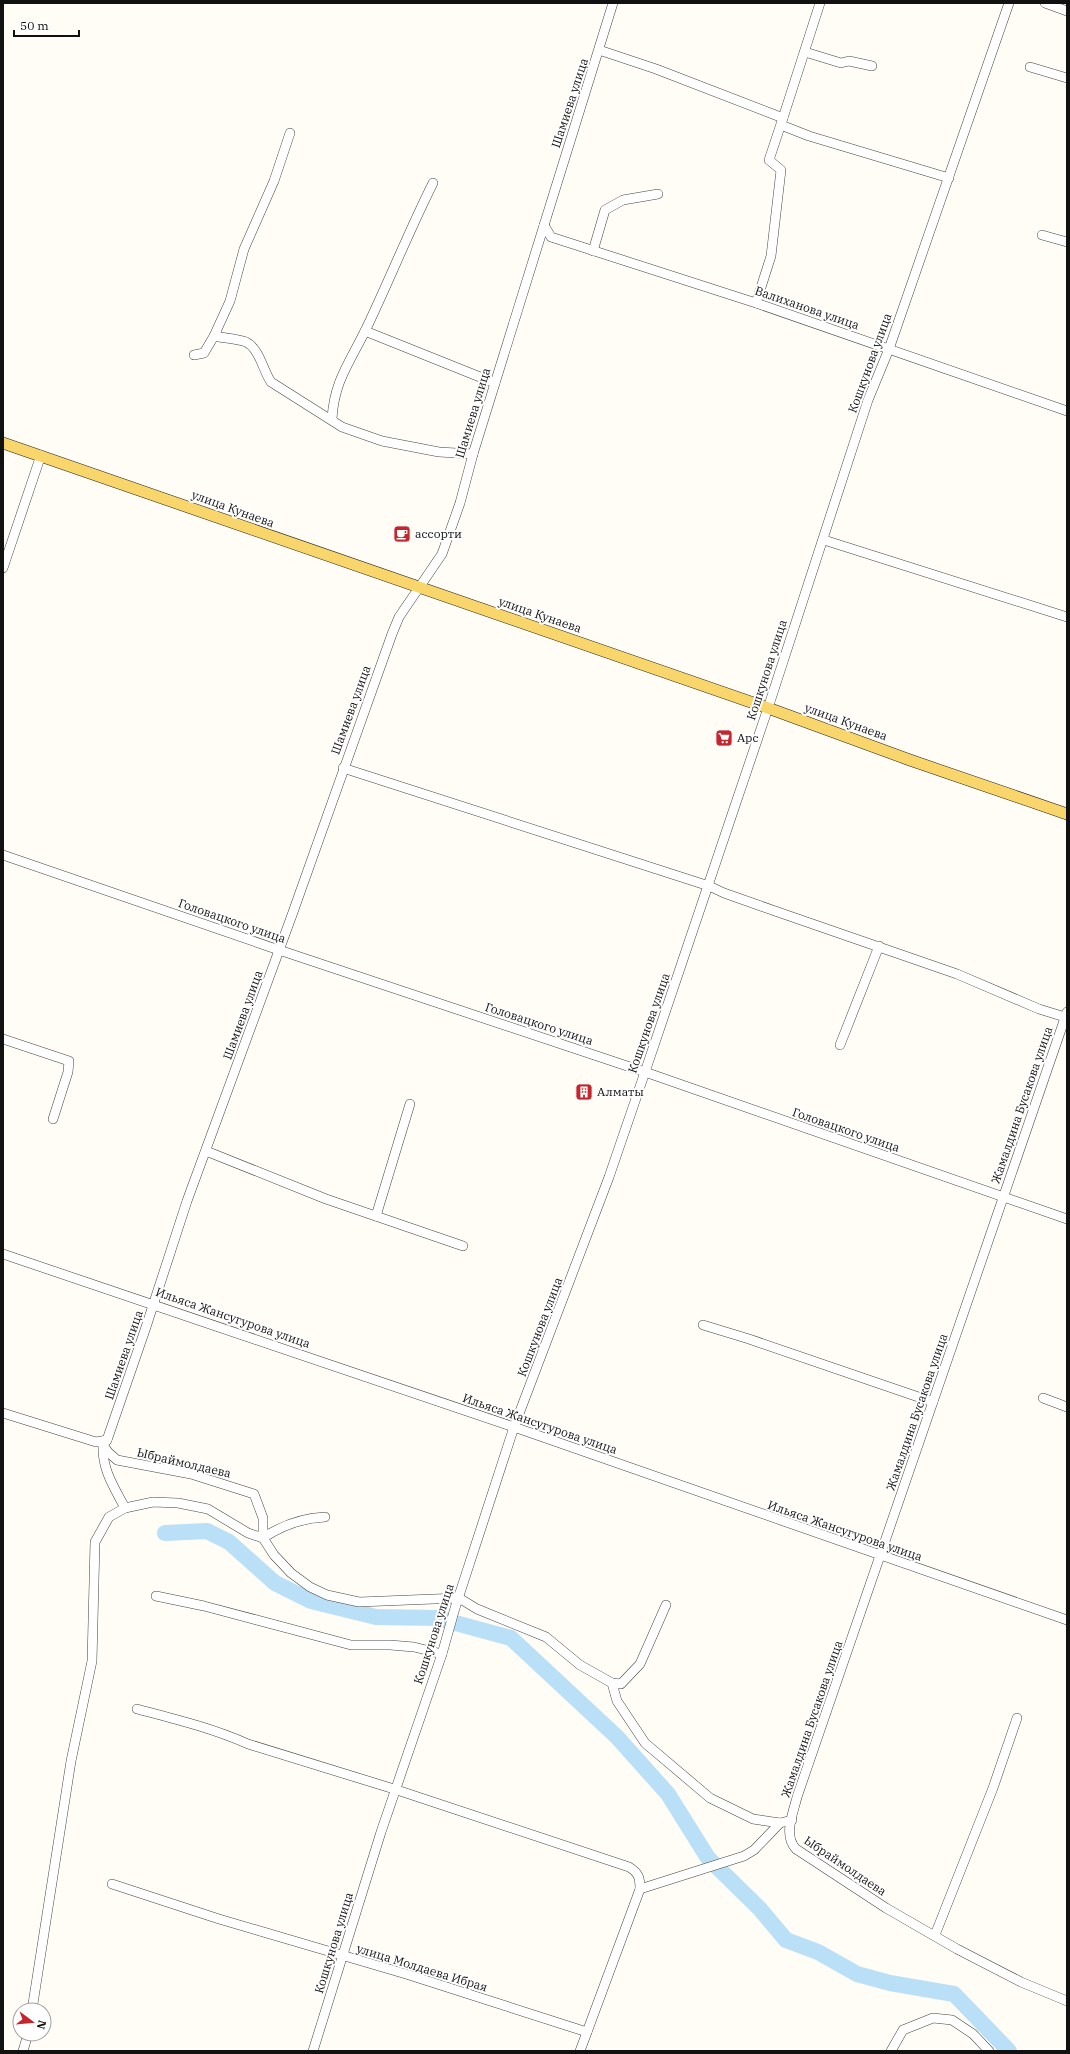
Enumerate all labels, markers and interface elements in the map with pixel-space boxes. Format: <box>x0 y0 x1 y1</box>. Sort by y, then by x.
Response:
scale bar <box>14 12 79 38</box>
text: 50 m <box>20 18 49 33</box>
street label: Шамиева улица <box>548 56 591 150</box>
street label: Валиханова улица <box>753 283 862 333</box>
street label: Кошкунова улица <box>845 311 895 415</box>
street label: Шамиева улица <box>452 365 494 460</box>
street label: улица Кунаева <box>190 487 277 531</box>
cafe icon: ассорти <box>392 524 412 544</box>
place label: ассорти <box>415 526 462 541</box>
street label: улица Кунаева <box>497 593 584 636</box>
street label: Кошкунова улица <box>743 617 790 722</box>
street label: Шамиева улица <box>327 663 374 756</box>
street label: улица Кунаева <box>803 700 890 744</box>
supermarket icon: Арс <box>714 728 734 748</box>
place label: Арс <box>737 730 759 745</box>
street label: Головацкого улица <box>176 895 288 946</box>
street label: Шамиева улица <box>219 968 266 1061</box>
street label: Кошкунова улица <box>624 970 673 1075</box>
street label: Головацкого улица <box>483 999 596 1048</box>
street label: Жамалдина Бусакова улица <box>988 1024 1056 1185</box>
building icon: Алматы <box>574 1082 594 1102</box>
place label: Алматы <box>597 1084 644 1099</box>
street label: Головацкого улица <box>790 1104 902 1155</box>
street label: Кошкунова улица <box>514 1275 565 1378</box>
street label: Ильяса Жансугурова улица <box>154 1284 313 1351</box>
street label: Шамиева улица <box>101 1308 146 1402</box>
street label: Жамалдина Бусакова улица <box>883 1331 951 1492</box>
street label: Ильяса Жансугурова улица <box>461 1390 620 1457</box>
street label: Ыбраймолдаева <box>136 1444 233 1481</box>
street label: Ильяса Жансугурова улица <box>766 1497 925 1564</box>
street label: Кошкунова улица <box>410 1581 457 1686</box>
street label: Жамалдина Бусакова улица <box>778 1638 846 1799</box>
street label: Ыбраймолдаева <box>801 1833 890 1899</box>
street label: Кошкунова улица <box>311 1890 356 1995</box>
street label: улица Молдаева Ибрая <box>355 1940 490 1995</box>
north arrow <box>12 2002 52 2042</box>
text: N <box>34 2019 50 2031</box>

